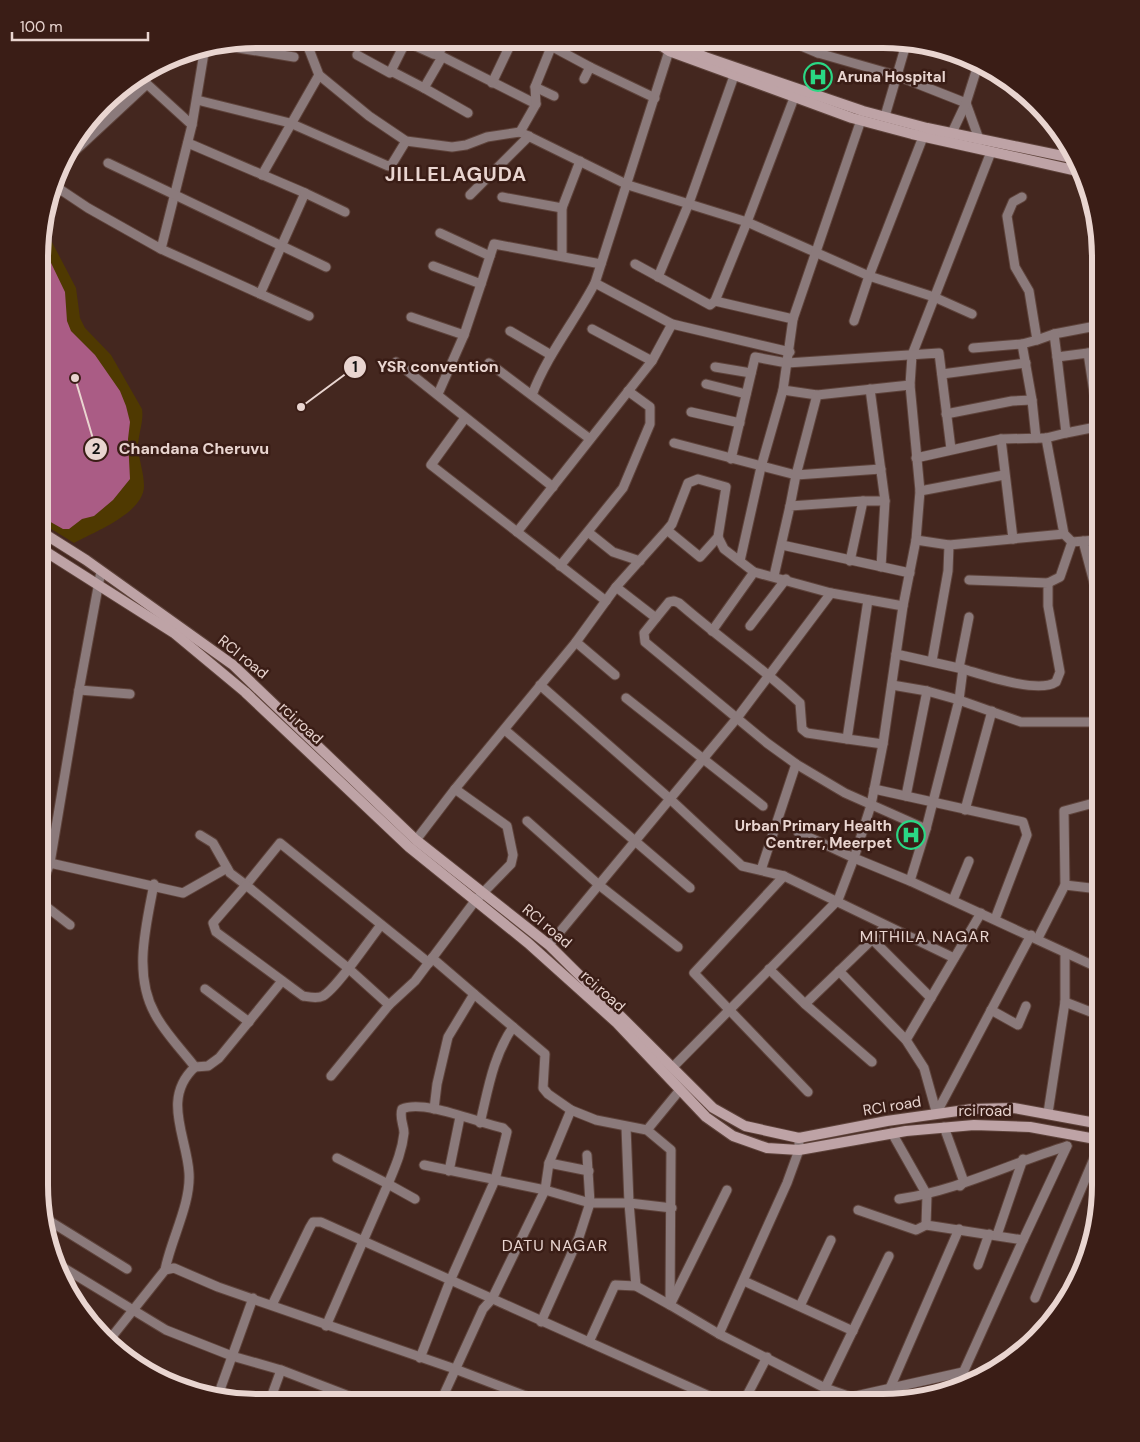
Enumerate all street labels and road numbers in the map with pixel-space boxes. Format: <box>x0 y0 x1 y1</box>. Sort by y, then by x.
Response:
street label: RCI road <box>214 631 272 683</box>
street label: rci road <box>275 698 327 748</box>
street label: RCI road <box>518 899 576 953</box>
street label: rci road <box>577 966 629 1016</box>
street label: RCI road <box>861 1092 923 1120</box>
street label: rci road <box>958 1101 1012 1121</box>

